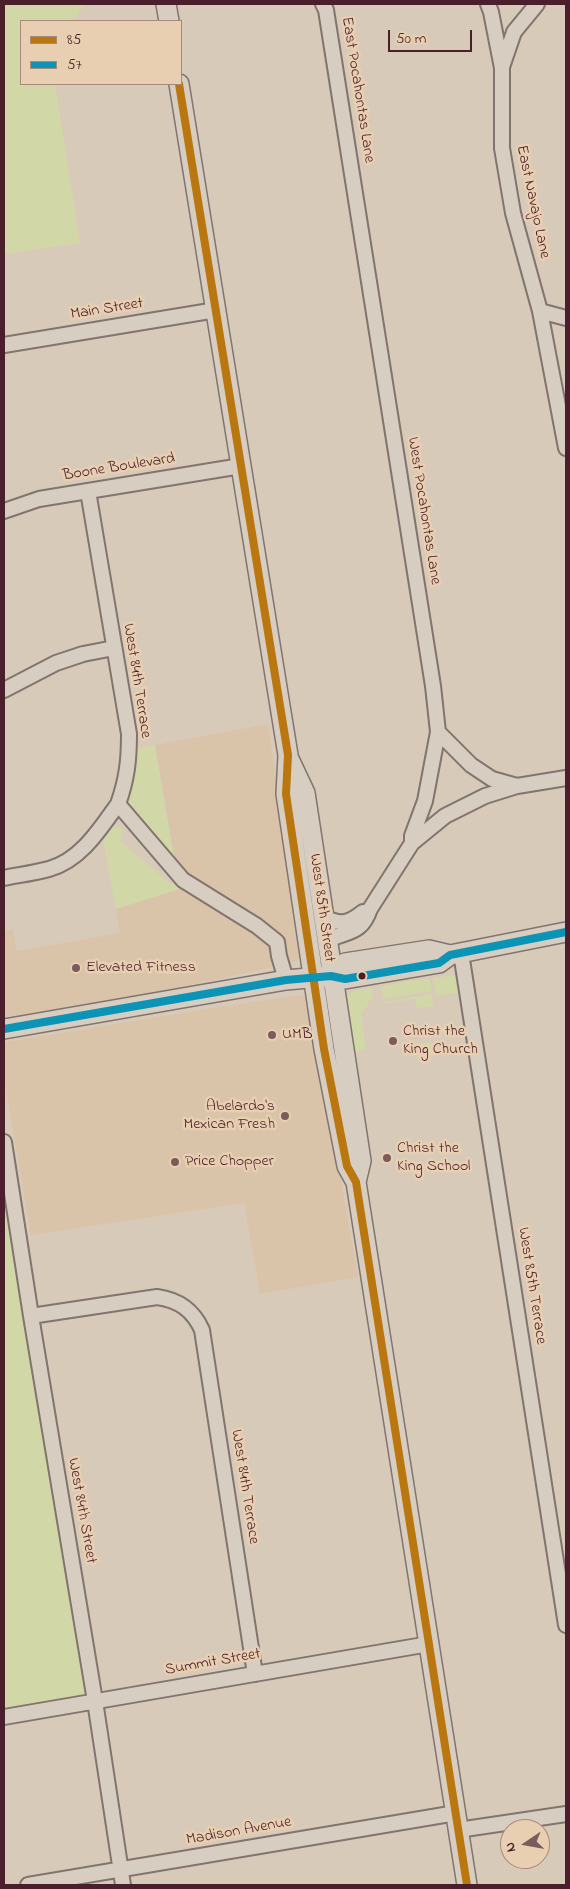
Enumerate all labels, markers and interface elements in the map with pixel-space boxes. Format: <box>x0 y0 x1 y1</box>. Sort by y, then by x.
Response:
street label: East Pocahontas Lane <box>336 16 378 164</box>
legend <box>20 20 182 85</box>
scale bar <box>390 20 474 52</box>
text: 50 m <box>396 28 426 50</box>
text: 85 <box>67 29 81 51</box>
text: 57 <box>67 54 82 76</box>
street label: East Navajo Lane <box>511 144 553 260</box>
street label: Main Street <box>69 295 145 325</box>
street label: West Pocahontas Lane <box>402 436 444 586</box>
street label: Boone Boulevard <box>62 450 176 486</box>
street label: West 84th Terrace <box>117 622 155 740</box>
street label: West 85th Street <box>304 852 338 964</box>
place label: Elevated Fitness <box>86 958 196 978</box>
marker: Elevated Fitness <box>70 962 82 974</box>
unlabelled marker <box>357 971 367 981</box>
place label: Christ the King Church <box>403 1022 478 1060</box>
place label: UMB <box>282 1025 313 1045</box>
marker: UMB <box>266 1029 278 1041</box>
marker: Christ the King Church <box>387 1035 399 1047</box>
place label: Abelardo's Mexican Fresh <box>183 1097 275 1135</box>
marker: Abelardo's Mexican Fresh <box>279 1110 291 1122</box>
place label: Christ the King School <box>397 1139 471 1177</box>
place label: Price Chopper <box>185 1152 274 1172</box>
marker: Christ the King School <box>381 1152 393 1164</box>
marker: Price Chopper <box>169 1156 181 1168</box>
street label: West 85th Terrace <box>512 1226 550 1346</box>
street label: West 84th Terrace <box>225 1428 263 1546</box>
street label: West 84th Street <box>62 1457 100 1565</box>
street label: Summit Street <box>164 1645 262 1681</box>
street label: Madison Avenue <box>185 1813 293 1851</box>
north arrow <box>500 1819 550 1869</box>
text: N <box>500 1840 522 1854</box>

